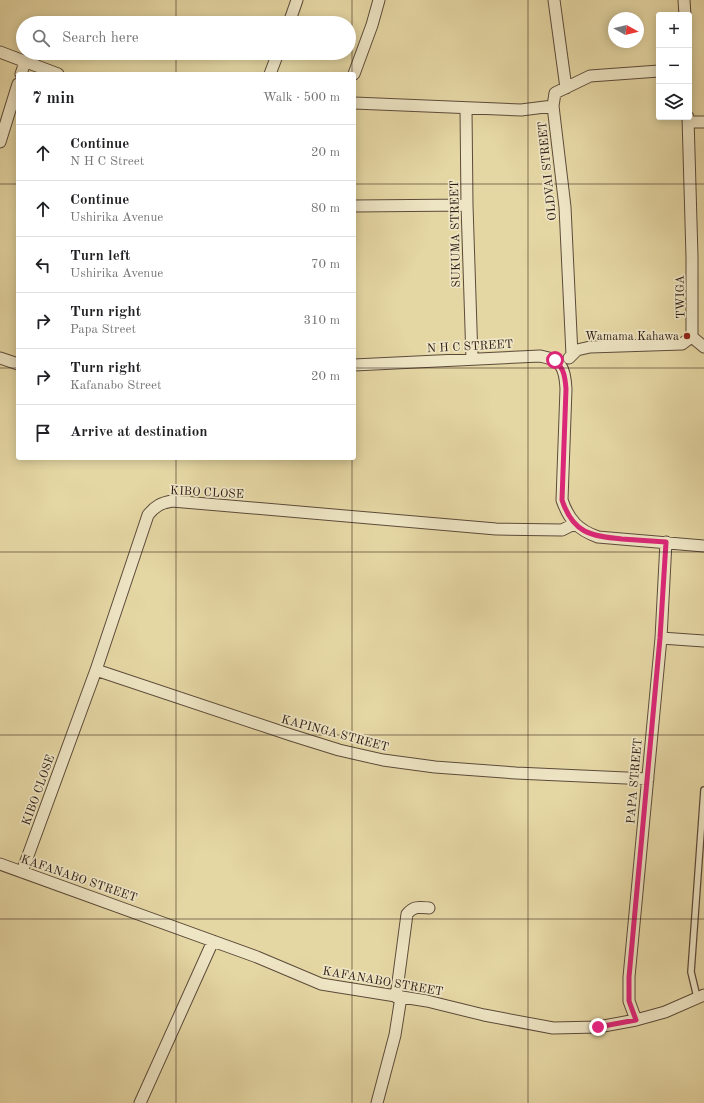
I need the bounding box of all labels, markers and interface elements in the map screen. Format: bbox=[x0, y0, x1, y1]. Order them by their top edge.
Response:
north arrow bbox=[608, 12, 644, 48]
map controls bbox=[656, 12, 692, 120]
button: + bbox=[656, 12, 692, 48]
search box bbox=[16, 16, 356, 60]
icon: search bbox=[30, 27, 52, 49]
text: Search here bbox=[62, 31, 139, 46]
button: − bbox=[656, 48, 692, 84]
button: layers bbox=[656, 84, 692, 120]
text: 7 min bbox=[32, 90, 75, 107]
text: Walk · 500 m bbox=[263, 91, 340, 104]
street label: OLDVAI STREET bbox=[537, 121, 559, 221]
text: Continue bbox=[70, 137, 129, 152]
icon: ahead bbox=[32, 142, 54, 164]
text: 20 m bbox=[311, 146, 340, 159]
text: N H C Street bbox=[70, 155, 144, 168]
street label: SUKUMA STREET bbox=[449, 180, 463, 288]
text: Continue bbox=[70, 193, 129, 208]
icon: ahead bbox=[32, 198, 54, 220]
text: 80 m bbox=[311, 202, 340, 215]
text: Ushirika Avenue bbox=[70, 211, 163, 224]
text: Turn left bbox=[70, 249, 130, 264]
icon: left bbox=[32, 254, 54, 276]
text: 70 m bbox=[311, 258, 340, 271]
text: Ushirika Avenue bbox=[70, 267, 163, 280]
street label: TWIGA bbox=[675, 275, 687, 319]
text: Turn right bbox=[70, 305, 141, 320]
icon: right bbox=[32, 310, 54, 332]
text: 310 m bbox=[303, 314, 340, 327]
text: Papa Street bbox=[70, 323, 136, 336]
place label: Wamama Kahawa bbox=[585, 331, 679, 343]
marker: Wamama Kahawa bbox=[682, 331, 692, 341]
street label: N H C STREET bbox=[427, 339, 514, 355]
route start bbox=[546, 351, 564, 369]
text: Turn right bbox=[70, 361, 141, 376]
icon: right bbox=[32, 366, 54, 388]
text: 20 m bbox=[311, 370, 340, 383]
text: Kafanabo Street bbox=[70, 379, 162, 392]
icon: arrive bbox=[32, 422, 54, 444]
text: Arrive at destination bbox=[70, 425, 208, 440]
street label: KIBO CLOSE bbox=[170, 485, 244, 501]
street label: KAPINGA STREET bbox=[280, 714, 390, 754]
street label: PAPA STREET bbox=[625, 738, 645, 824]
street label: KIBO CLOSE bbox=[21, 753, 57, 827]
street label: KAFANABO STREET bbox=[19, 853, 138, 905]
street label: KAFANABO STREET bbox=[322, 965, 444, 999]
route end bbox=[589, 1018, 607, 1036]

